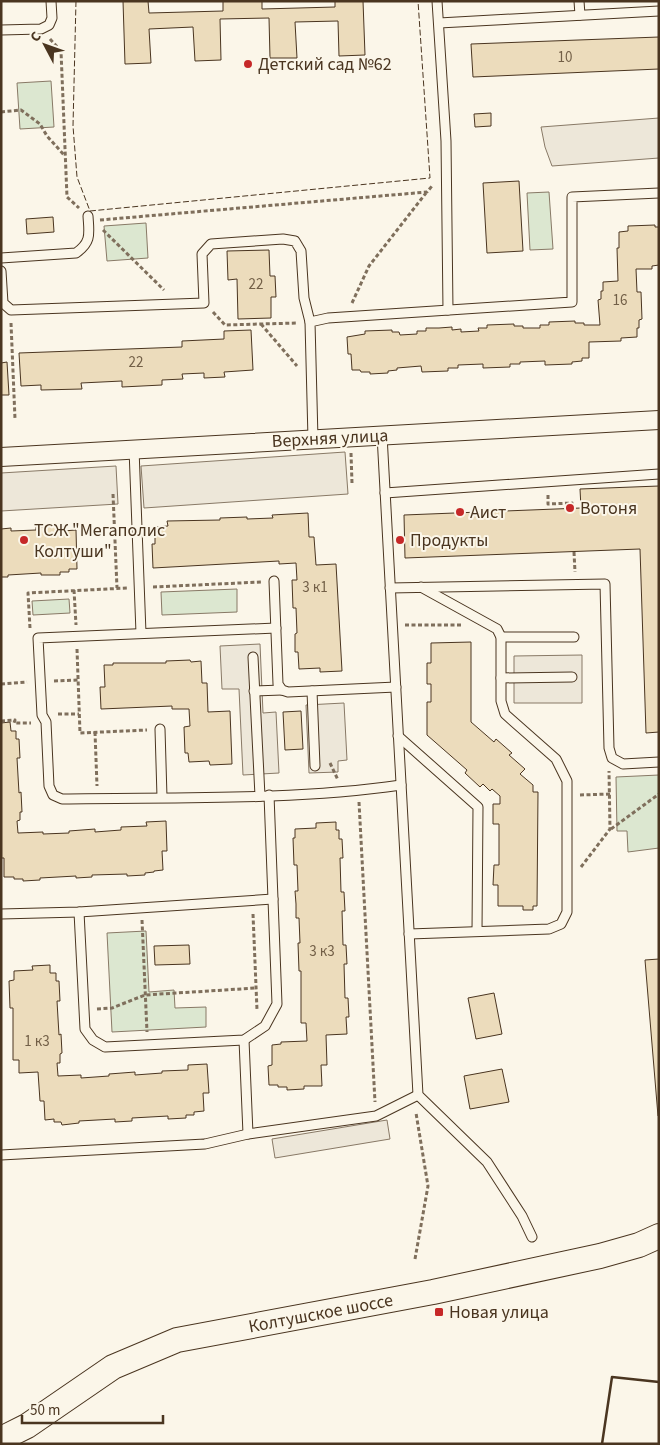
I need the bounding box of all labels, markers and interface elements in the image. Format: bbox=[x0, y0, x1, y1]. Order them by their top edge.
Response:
north arrow bbox=[20, 20, 70, 70]
text: С bbox=[26, 27, 46, 47]
house number: 10 bbox=[558, 47, 572, 68]
place label: Детский сад №62 bbox=[258, 52, 392, 77]
marker: Детский сад №62 bbox=[242, 58, 254, 70]
house number: 22 bbox=[249, 274, 263, 295]
house number: 16 bbox=[613, 290, 627, 311]
house number: 22 bbox=[129, 352, 143, 373]
street label: Верхняя улица bbox=[271, 423, 389, 454]
place label: Вотоня bbox=[580, 496, 637, 521]
place label: Аист bbox=[470, 500, 506, 525]
marker: Вотоня bbox=[564, 502, 576, 514]
marker: Аист bbox=[454, 506, 466, 518]
place label: ТСЖ "Мегаполис Колтуши" bbox=[34, 518, 165, 564]
place label: Продукты bbox=[410, 528, 488, 553]
marker: ТСЖ "Мегаполис Колтуши" bbox=[18, 534, 30, 546]
marker: Продукты bbox=[394, 534, 406, 546]
house number: 3 к1 bbox=[302, 577, 328, 598]
house number: 3 к3 bbox=[309, 941, 335, 962]
house number: 1 к3 bbox=[24, 1031, 50, 1052]
street label: Колтушское шоссе bbox=[246, 1288, 395, 1339]
place label: Новая улица bbox=[449, 1300, 549, 1325]
marker: Новая улица bbox=[433, 1306, 445, 1318]
scale bar bbox=[22, 1392, 164, 1424]
text: 50 m bbox=[30, 1400, 60, 1421]

